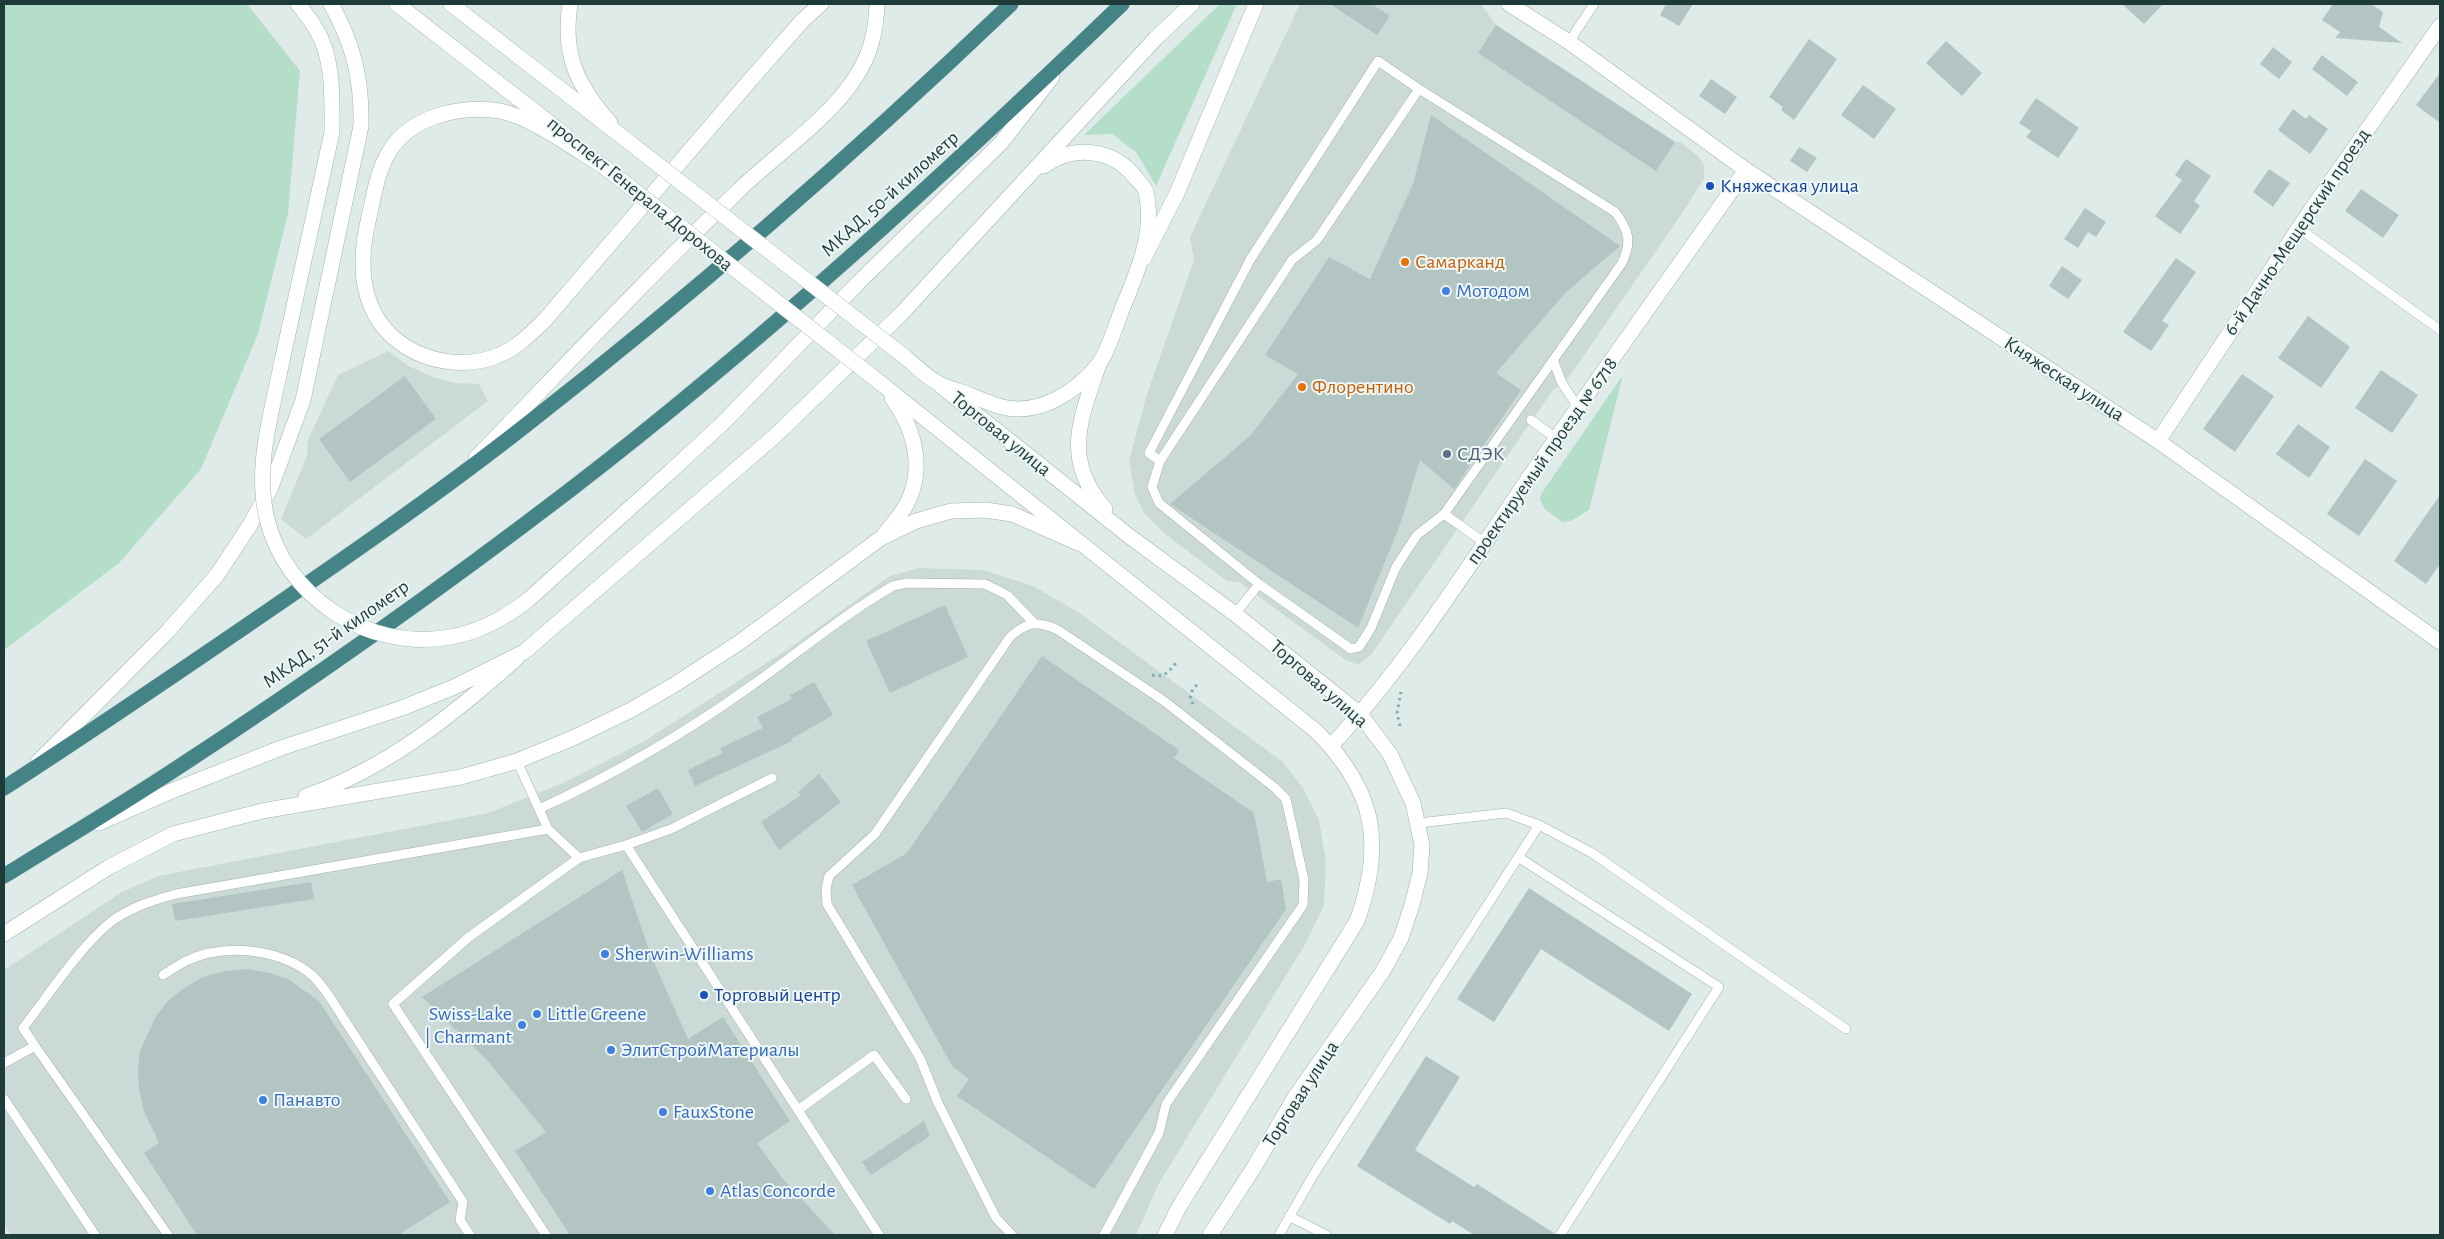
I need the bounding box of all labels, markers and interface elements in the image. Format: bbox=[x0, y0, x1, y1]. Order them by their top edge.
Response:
street label: проспект Генерала Дорохова bbox=[542, 111, 738, 277]
street label: 6-й Дачно-Мещерский проезд bbox=[2219, 124, 2375, 340]
street label: МКАД, 50-й километр bbox=[816, 126, 964, 262]
place label: Княжеская улица bbox=[1720, 174, 1859, 198]
marker: Княжеская улица bbox=[1704, 180, 1716, 192]
place label: Самарканд bbox=[1415, 250, 1505, 274]
marker: Самарканд bbox=[1399, 256, 1411, 268]
place label: Мотодом bbox=[1456, 279, 1530, 303]
marker: Мотодом bbox=[1440, 285, 1452, 297]
street label: Княжеская улица bbox=[1999, 331, 2129, 427]
street label: проектируемый проезд № 6718 bbox=[1461, 353, 1623, 569]
place label: Флорентино bbox=[1312, 375, 1414, 399]
marker: Флорентино bbox=[1296, 381, 1308, 393]
street label: Торговая улица bbox=[946, 386, 1056, 482]
place label: СДЭК bbox=[1457, 442, 1504, 466]
marker: СДЭК bbox=[1441, 448, 1453, 460]
street label: МКАД, 51-й километр bbox=[258, 574, 414, 694]
street label: Торговая улица bbox=[1265, 635, 1373, 733]
place label: Sherwin-Williams bbox=[615, 942, 754, 966]
marker: Sherwin-Williams bbox=[599, 948, 611, 960]
place label: Торговый центр bbox=[714, 983, 841, 1007]
marker: Торговый центр bbox=[698, 989, 710, 1001]
place label: Swiss-Lake | Charmant bbox=[424, 1002, 512, 1049]
place label: Little Greene bbox=[547, 1002, 646, 1026]
marker: Little Greene bbox=[531, 1008, 543, 1020]
marker: Swiss-Lake | Charmant bbox=[516, 1019, 528, 1031]
street label: Торговая улица bbox=[1258, 1036, 1344, 1152]
place label: ЭлитСтройМатериалы bbox=[621, 1038, 800, 1062]
marker: ЭлитСтройМатериалы bbox=[605, 1044, 617, 1056]
place label: Панавто bbox=[273, 1088, 340, 1112]
marker: Панавто bbox=[257, 1094, 269, 1106]
place label: FauxStone bbox=[673, 1100, 754, 1124]
marker: FauxStone bbox=[657, 1106, 669, 1118]
place label: Atlas Concorde bbox=[720, 1179, 836, 1203]
marker: Atlas Concorde bbox=[704, 1185, 716, 1197]

